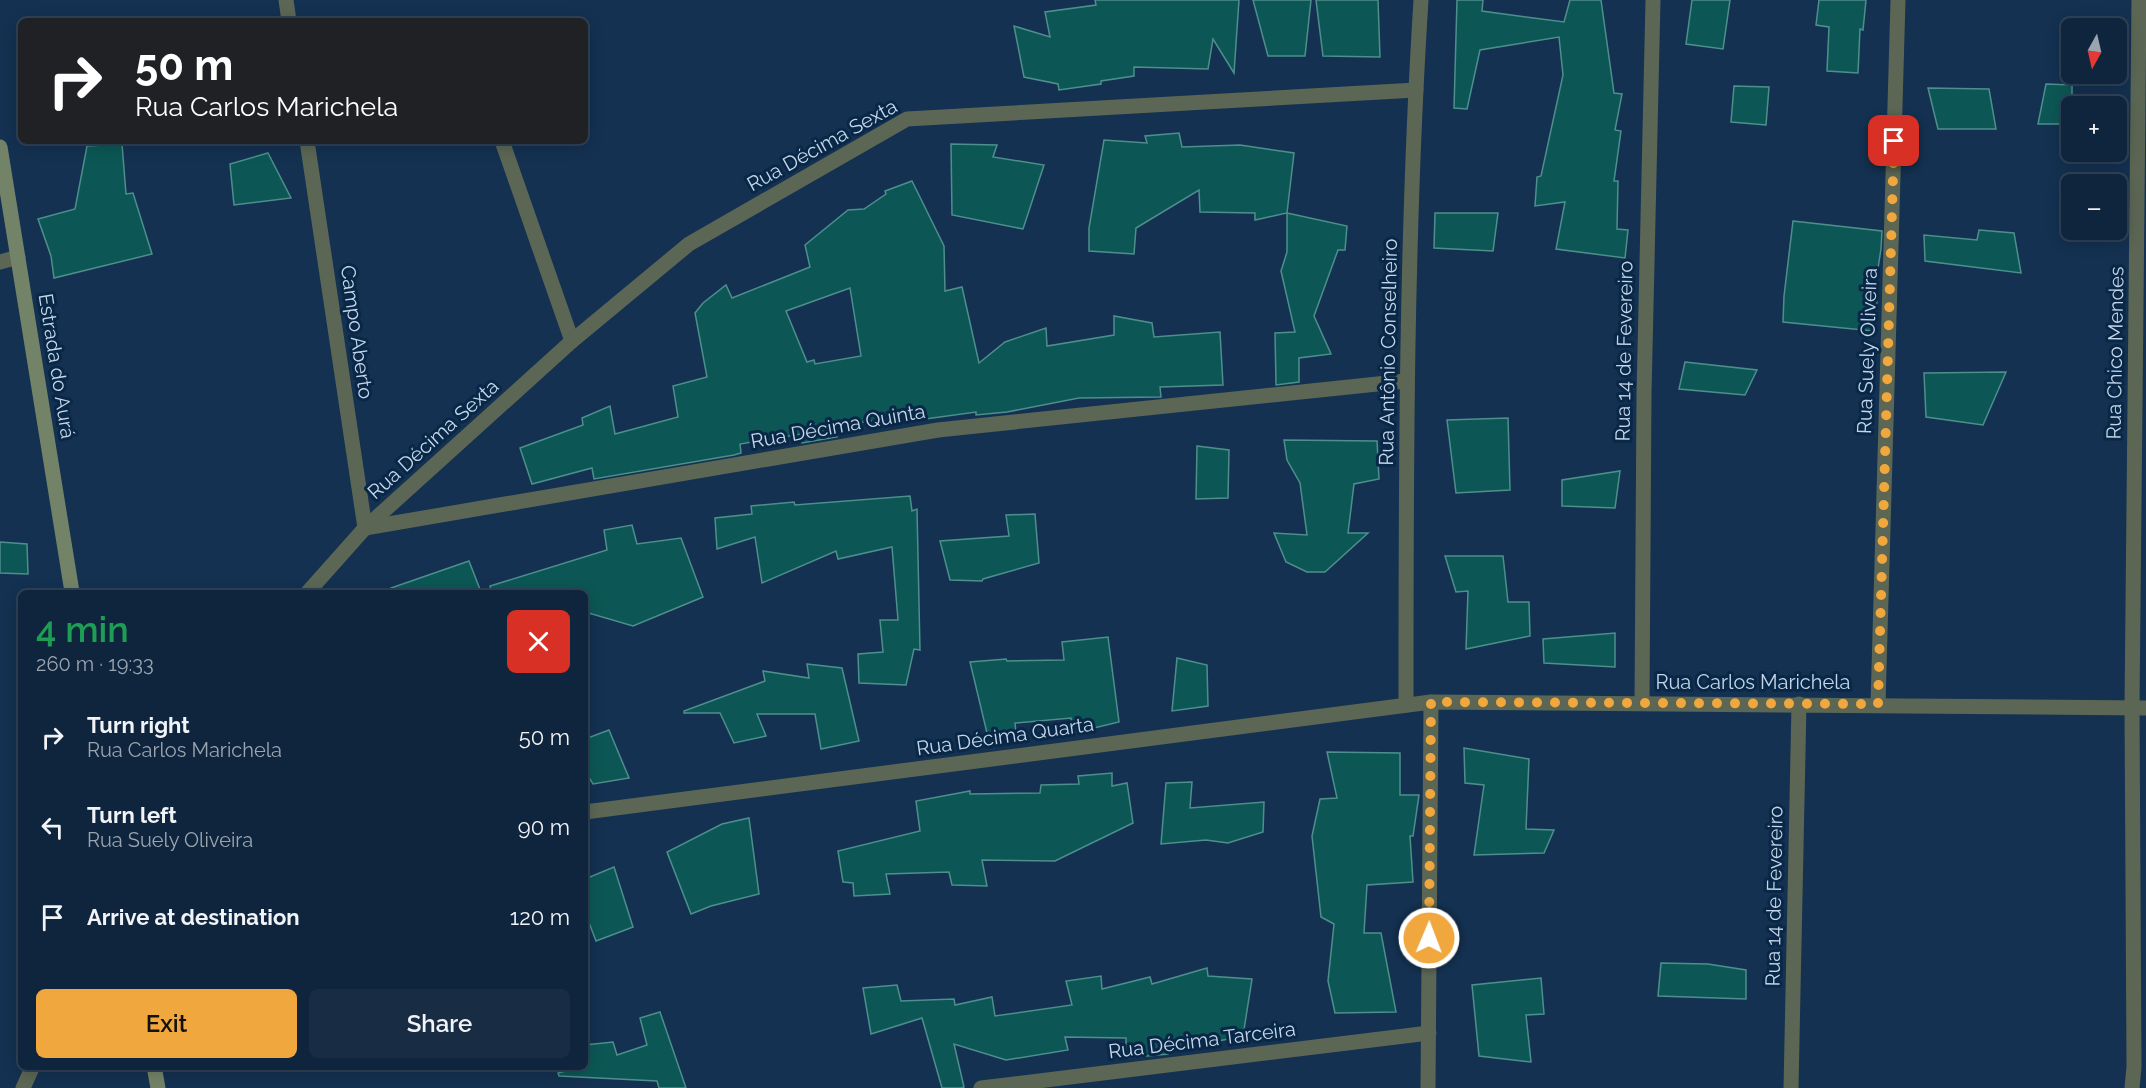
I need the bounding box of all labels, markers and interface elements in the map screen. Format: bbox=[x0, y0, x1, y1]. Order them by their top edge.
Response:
north arrow bbox=[2061, 18, 2127, 84]
map controls bbox=[2061, 18, 2127, 240]
text: 50 m bbox=[135, 41, 233, 90]
icon: right bbox=[36, 42, 114, 120]
text: Rua Carlos Marichela bbox=[135, 91, 398, 122]
street label: Rua Décima Sexta bbox=[743, 94, 901, 196]
button: + bbox=[2061, 96, 2127, 162]
pin bbox=[1868, 115, 1919, 166]
icon: arrive bbox=[1877, 124, 1910, 157]
button: − bbox=[2061, 174, 2127, 240]
street label: Rua Antônio Conselheiro bbox=[1374, 238, 1402, 466]
street label: Rua 14 de Fevereiro bbox=[1610, 260, 1638, 442]
street label: Campo Aberto bbox=[336, 264, 378, 400]
street label: Rua Chico Mendes bbox=[2101, 266, 2129, 440]
street label: Rua Suely Oliveira bbox=[1852, 268, 1882, 434]
street label: Estrada do Aurá bbox=[34, 292, 80, 440]
street label: Rua Décima Sexta bbox=[363, 374, 503, 504]
street label: Rua Décima Quinta bbox=[749, 399, 927, 453]
text: 4 min bbox=[36, 608, 129, 650]
button: close bbox=[507, 610, 570, 673]
text: 260 m · 19:33 bbox=[36, 652, 154, 676]
street label: Rua Carlos Marichela bbox=[1656, 670, 1850, 694]
text: Turn right bbox=[87, 712, 190, 738]
street label: Rua Décima Quarta bbox=[915, 712, 1095, 760]
icon: right bbox=[36, 721, 69, 754]
text: 50 m bbox=[519, 724, 570, 750]
text: Rua Carlos Marichela bbox=[87, 738, 282, 762]
text: Turn left bbox=[87, 802, 177, 828]
street label: Rua 14 de Fevereiro bbox=[1760, 805, 1788, 987]
icon: left bbox=[36, 811, 69, 844]
text: 90 m bbox=[518, 814, 570, 840]
text: Rua Suely Oliveira bbox=[87, 828, 253, 852]
icon: arrive bbox=[36, 901, 69, 934]
text: Arrive at destination bbox=[87, 904, 300, 930]
text: 120 m bbox=[510, 904, 570, 930]
position arrow bbox=[1397, 906, 1461, 970]
button: Exit bbox=[36, 989, 297, 1058]
button: Share bbox=[309, 989, 570, 1058]
street label: Rua Décima Tarceira bbox=[1107, 1017, 1297, 1063]

